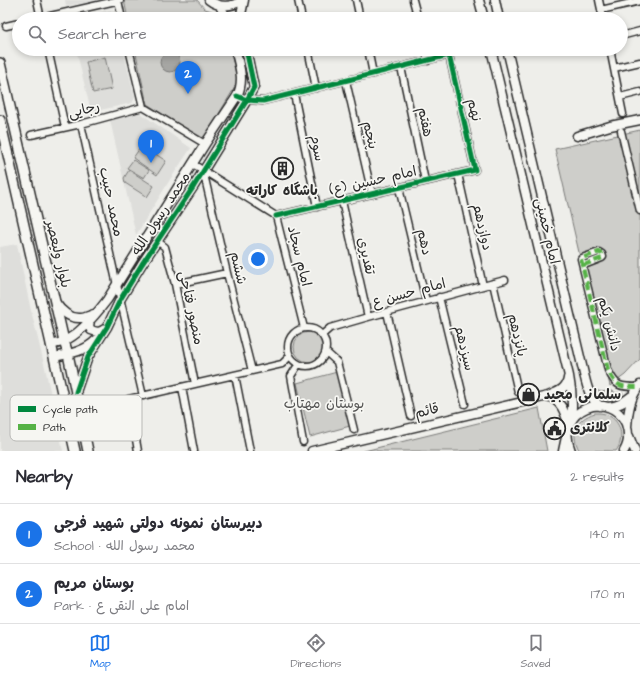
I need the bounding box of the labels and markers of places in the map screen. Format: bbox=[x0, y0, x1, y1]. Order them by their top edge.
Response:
pin: 2 bbox=[175, 61, 201, 94]
pin: 1 bbox=[138, 130, 164, 163]
building icon: باشگاه کاراته bbox=[269, 156, 295, 182]
place label: باشگاه کاراته bbox=[246, 181, 318, 201]
shop icon: سلمانی مجید bbox=[515, 382, 541, 408]
place label: سلمانی مجید bbox=[544, 385, 621, 405]
public building icon: کلانتری bbox=[541, 415, 567, 441]
place label: کلانتری bbox=[570, 418, 610, 438]

